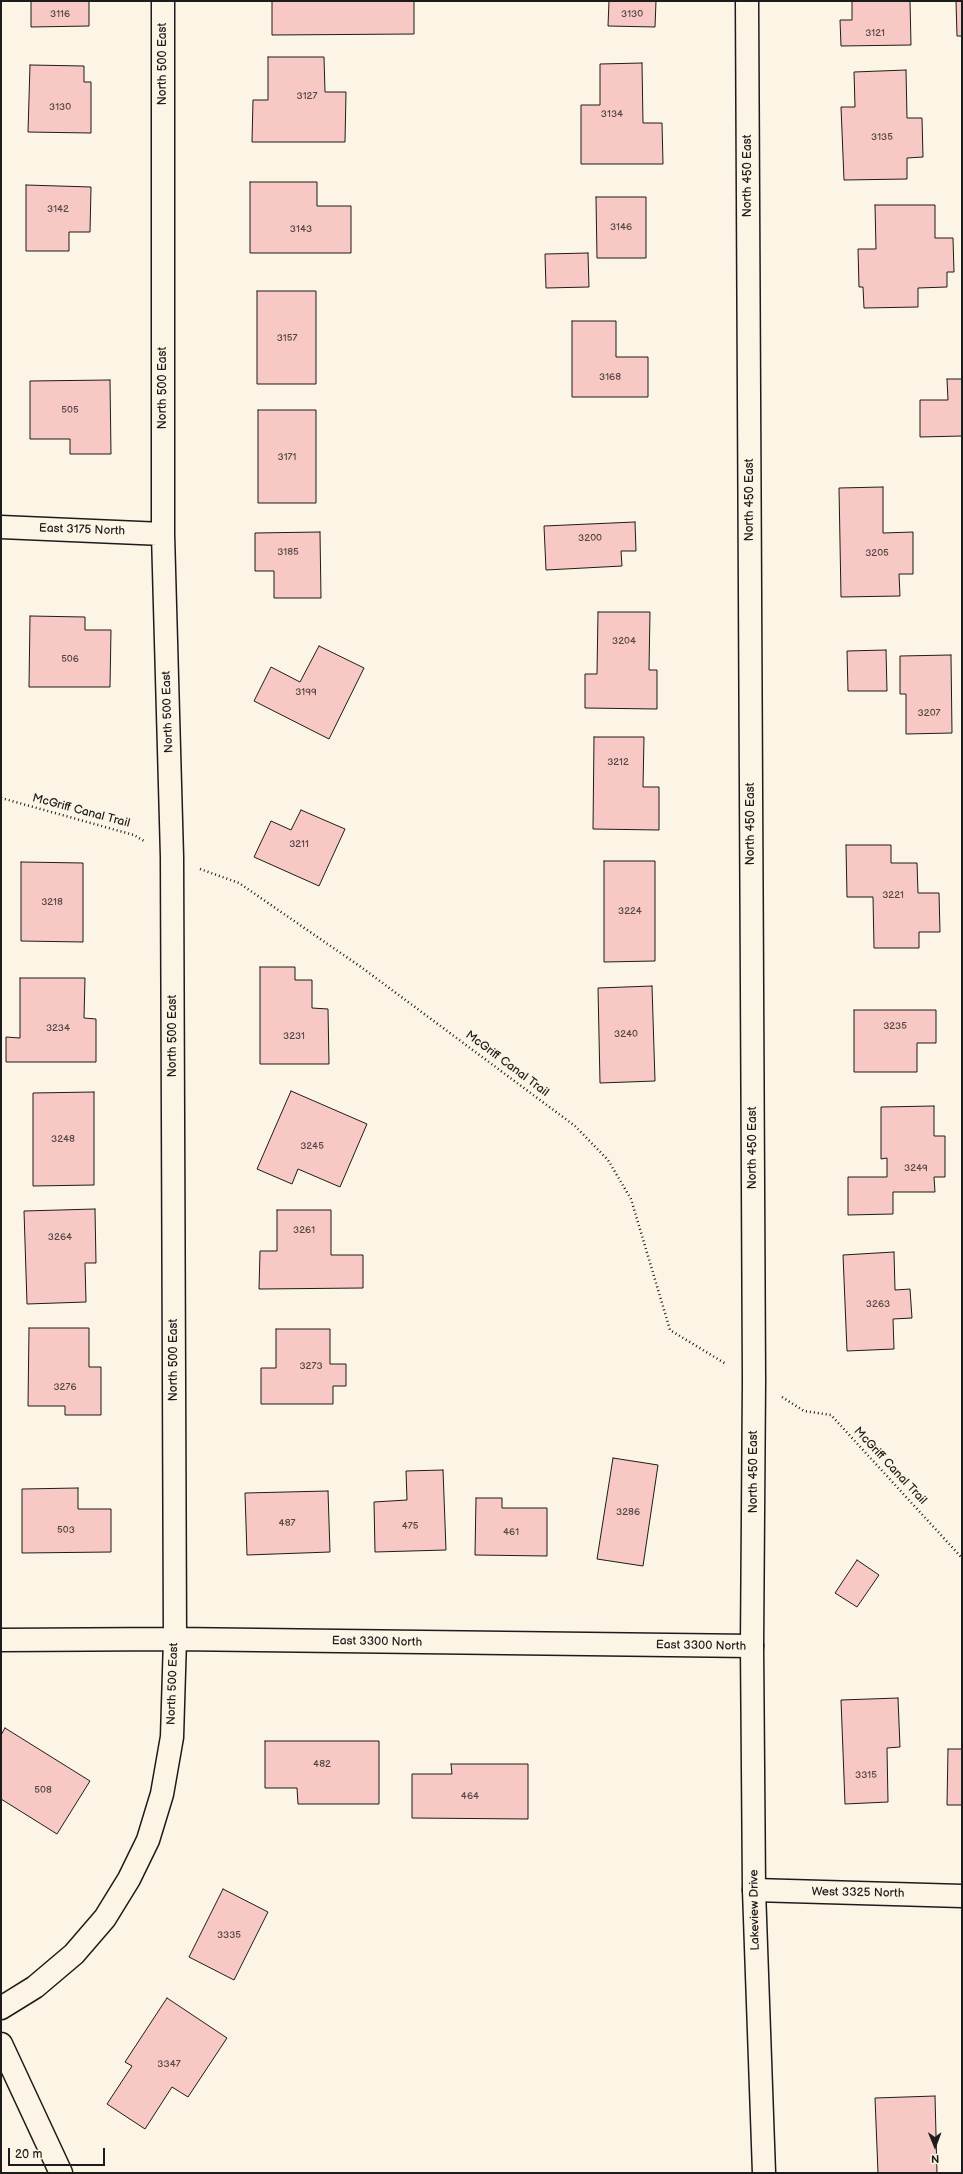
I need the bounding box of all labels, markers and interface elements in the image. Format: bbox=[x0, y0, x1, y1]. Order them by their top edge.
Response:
house number: 3116 bbox=[50, 8, 70, 20]
house number: 3130 bbox=[621, 8, 643, 20]
street label: North 500 East bbox=[156, 23, 170, 105]
house number: 3121 bbox=[865, 27, 885, 39]
house number: 3127 bbox=[297, 90, 317, 102]
house number: 3130 bbox=[49, 101, 71, 113]
house number: 3134 bbox=[601, 108, 623, 120]
house number: 3135 bbox=[871, 131, 893, 143]
street label: North 450 East bbox=[741, 135, 755, 217]
house number: 3142 bbox=[47, 203, 69, 215]
house number: 3146 bbox=[610, 221, 632, 233]
house number: 3143 bbox=[290, 223, 312, 235]
house number: 3157 bbox=[277, 332, 297, 344]
street label: North 500 East bbox=[156, 347, 170, 429]
house number: 3168 bbox=[599, 371, 621, 383]
house number: 505 bbox=[61, 404, 79, 416]
house number: 3171 bbox=[278, 451, 296, 463]
street label: North 450 East bbox=[743, 459, 757, 541]
street label: East 3175 North bbox=[39, 521, 125, 539]
house number: 3200 bbox=[578, 532, 602, 544]
house number: 3185 bbox=[277, 546, 299, 558]
house number: 3205 bbox=[865, 547, 889, 559]
house number: 3204 bbox=[612, 635, 636, 647]
house number: 506 bbox=[61, 653, 79, 665]
street label: North 500 East bbox=[159, 671, 177, 753]
house number: 3199 bbox=[295, 686, 317, 698]
house number: 3207 bbox=[918, 707, 940, 719]
house number: 3212 bbox=[607, 756, 629, 768]
street label: North 450 East bbox=[744, 783, 758, 865]
street label: McGriff Canal Trail bbox=[31, 791, 131, 831]
house number: 3211 bbox=[289, 838, 309, 850]
house number: 3221 bbox=[882, 889, 904, 901]
house number: 3218 bbox=[41, 896, 63, 908]
house number: 3224 bbox=[618, 905, 642, 917]
street label: North 500 East bbox=[166, 995, 180, 1077]
house number: 3235 bbox=[883, 1020, 907, 1032]
house number: 3234 bbox=[46, 1022, 70, 1034]
street label: McGriff Canal Trail bbox=[463, 1028, 551, 1100]
house number: 3240 bbox=[614, 1028, 638, 1040]
house number: 3231 bbox=[283, 1030, 305, 1042]
street label: North 450 East bbox=[746, 1107, 760, 1189]
house number: 3248 bbox=[51, 1133, 75, 1145]
house number: 3245 bbox=[300, 1140, 324, 1152]
house number: 3249 bbox=[904, 1162, 928, 1174]
house number: 3261 bbox=[293, 1224, 315, 1236]
house number: 3264 bbox=[48, 1231, 72, 1243]
house number: 3263 bbox=[866, 1298, 890, 1310]
street label: North 500 East bbox=[167, 1319, 181, 1401]
house number: 3273 bbox=[299, 1360, 323, 1372]
house number: 3276 bbox=[53, 1381, 77, 1393]
street label: McGriff Canal Trail bbox=[850, 1424, 930, 1508]
street label: North 450 East bbox=[747, 1431, 761, 1513]
house number: 3286 bbox=[616, 1506, 640, 1518]
house number: 487 bbox=[279, 1517, 295, 1529]
house number: 475 bbox=[402, 1520, 418, 1532]
house number: 503 bbox=[57, 1524, 75, 1536]
house number: 461 bbox=[503, 1526, 519, 1538]
street label: East 3300 North bbox=[332, 1634, 422, 1650]
street label: East 3300 North bbox=[656, 1638, 746, 1654]
street label: North 500 East bbox=[164, 1643, 182, 1725]
house number: 482 bbox=[313, 1758, 331, 1770]
house number: 3315 bbox=[855, 1769, 877, 1781]
house number: 508 bbox=[34, 1784, 52, 1796]
house number: 464 bbox=[461, 1790, 479, 1802]
street label: Lakeview Drive bbox=[747, 1869, 763, 1951]
street label: West 3325 North bbox=[811, 1885, 905, 1901]
house number: 3335 bbox=[217, 1929, 241, 1941]
house number: 3347 bbox=[157, 2058, 181, 2070]
north arrow bbox=[915, 2126, 955, 2166]
scale bar bbox=[10, 2140, 107, 2166]
text: 20 m bbox=[15, 2147, 42, 2162]
text: N bbox=[931, 2152, 939, 2165]

